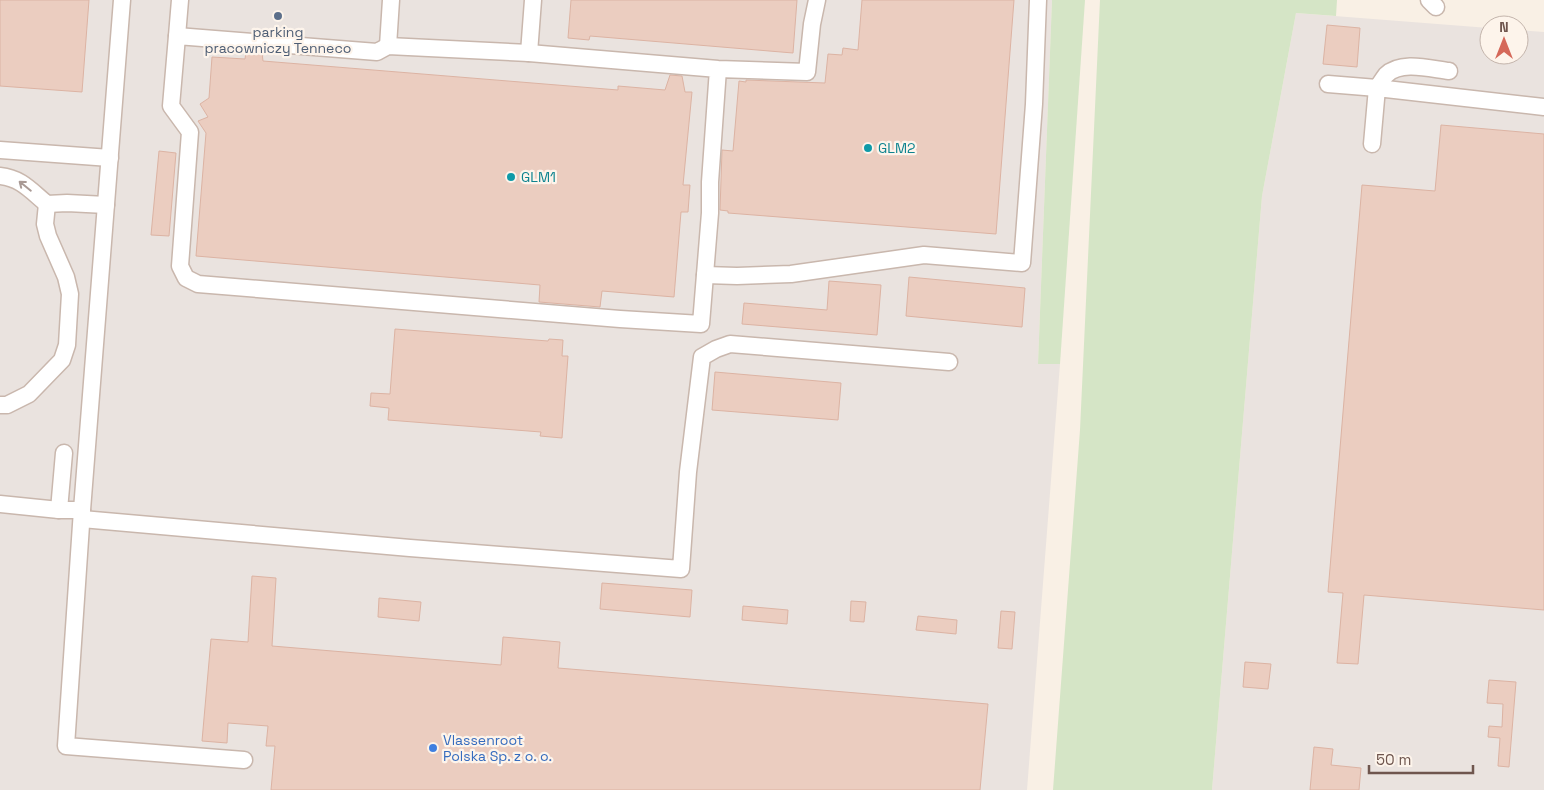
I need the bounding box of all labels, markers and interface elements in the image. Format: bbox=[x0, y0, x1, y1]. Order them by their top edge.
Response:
marker: parking pracowniczy Tenneco bbox=[272, 10, 284, 22]
north arrow bbox=[1479, 15, 1529, 65]
text: N bbox=[1499, 18, 1509, 36]
place label: parking pracowniczy Tenneco bbox=[205, 23, 351, 57]
place label: GLM2 bbox=[878, 139, 915, 157]
marker: GLM2 bbox=[862, 142, 874, 154]
place label: GLM1 bbox=[521, 168, 556, 186]
marker: GLM1 bbox=[505, 171, 517, 183]
one-way arrow bbox=[19, 180, 32, 191]
place label: Vlassenroot Polska Sp. z o. o. bbox=[443, 731, 552, 765]
marker: Vlassenroot Polska Sp. z o. o. bbox=[427, 742, 439, 754]
scale bar bbox=[1369, 742, 1473, 774]
text: 50 m bbox=[1376, 750, 1411, 769]

